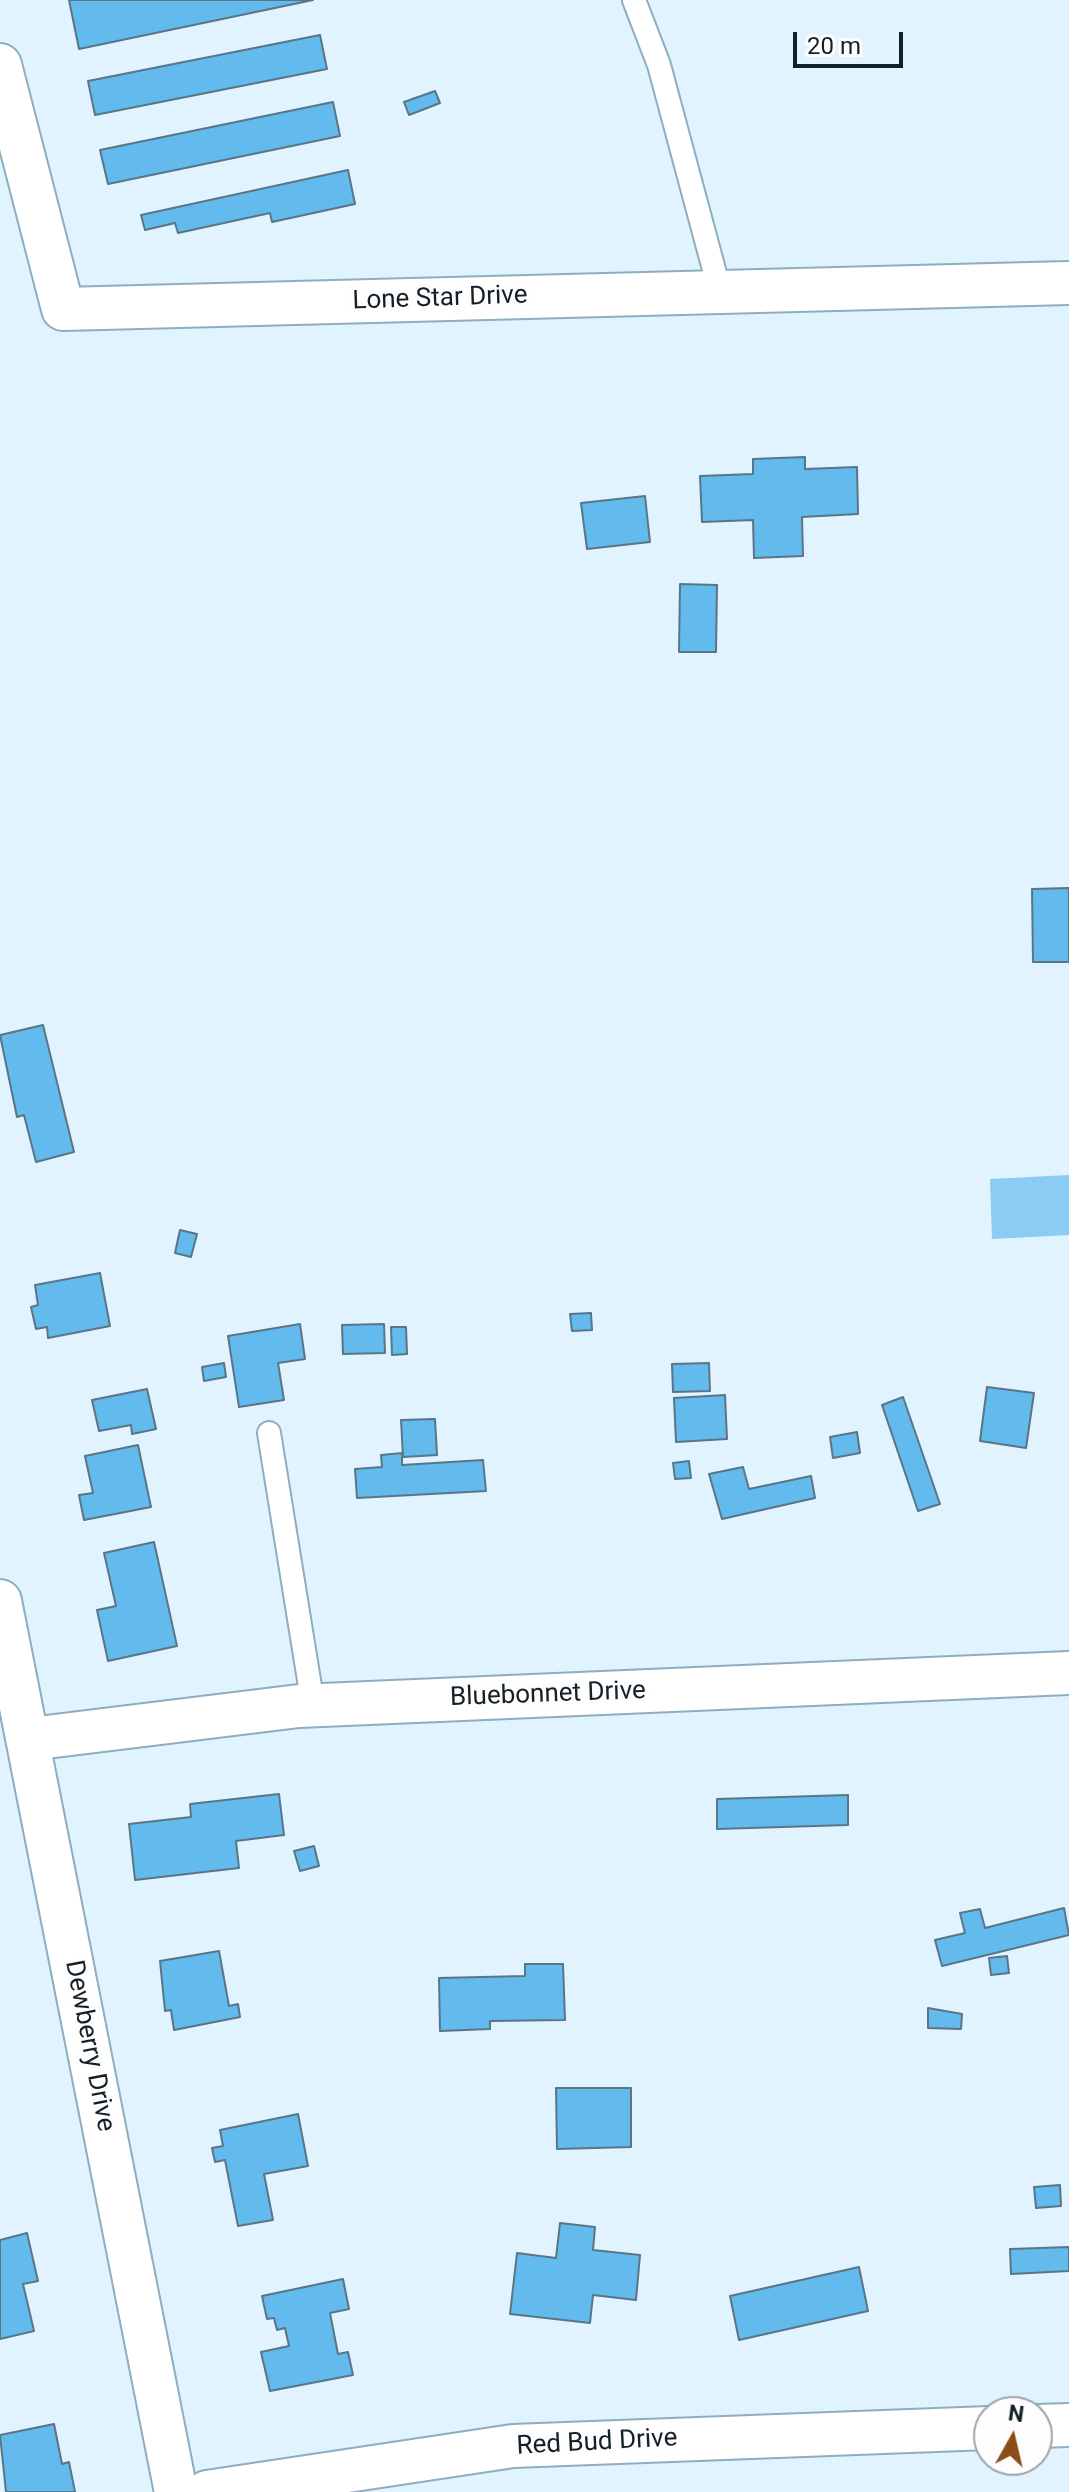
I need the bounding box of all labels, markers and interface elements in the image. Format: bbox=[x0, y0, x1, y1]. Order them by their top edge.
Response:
scale bar bbox=[797, 16, 907, 66]
text: 20 m bbox=[807, 32, 861, 60]
street label: Lone Star Drive bbox=[352, 280, 528, 318]
street label: Bluebonnet Drive bbox=[450, 1676, 646, 1714]
street label: Dewberry Drive bbox=[57, 1958, 121, 2134]
north arrow bbox=[973, 2396, 1053, 2476]
text: N bbox=[1007, 2400, 1026, 2427]
street label: Red Bud Drive bbox=[516, 2423, 678, 2463]

